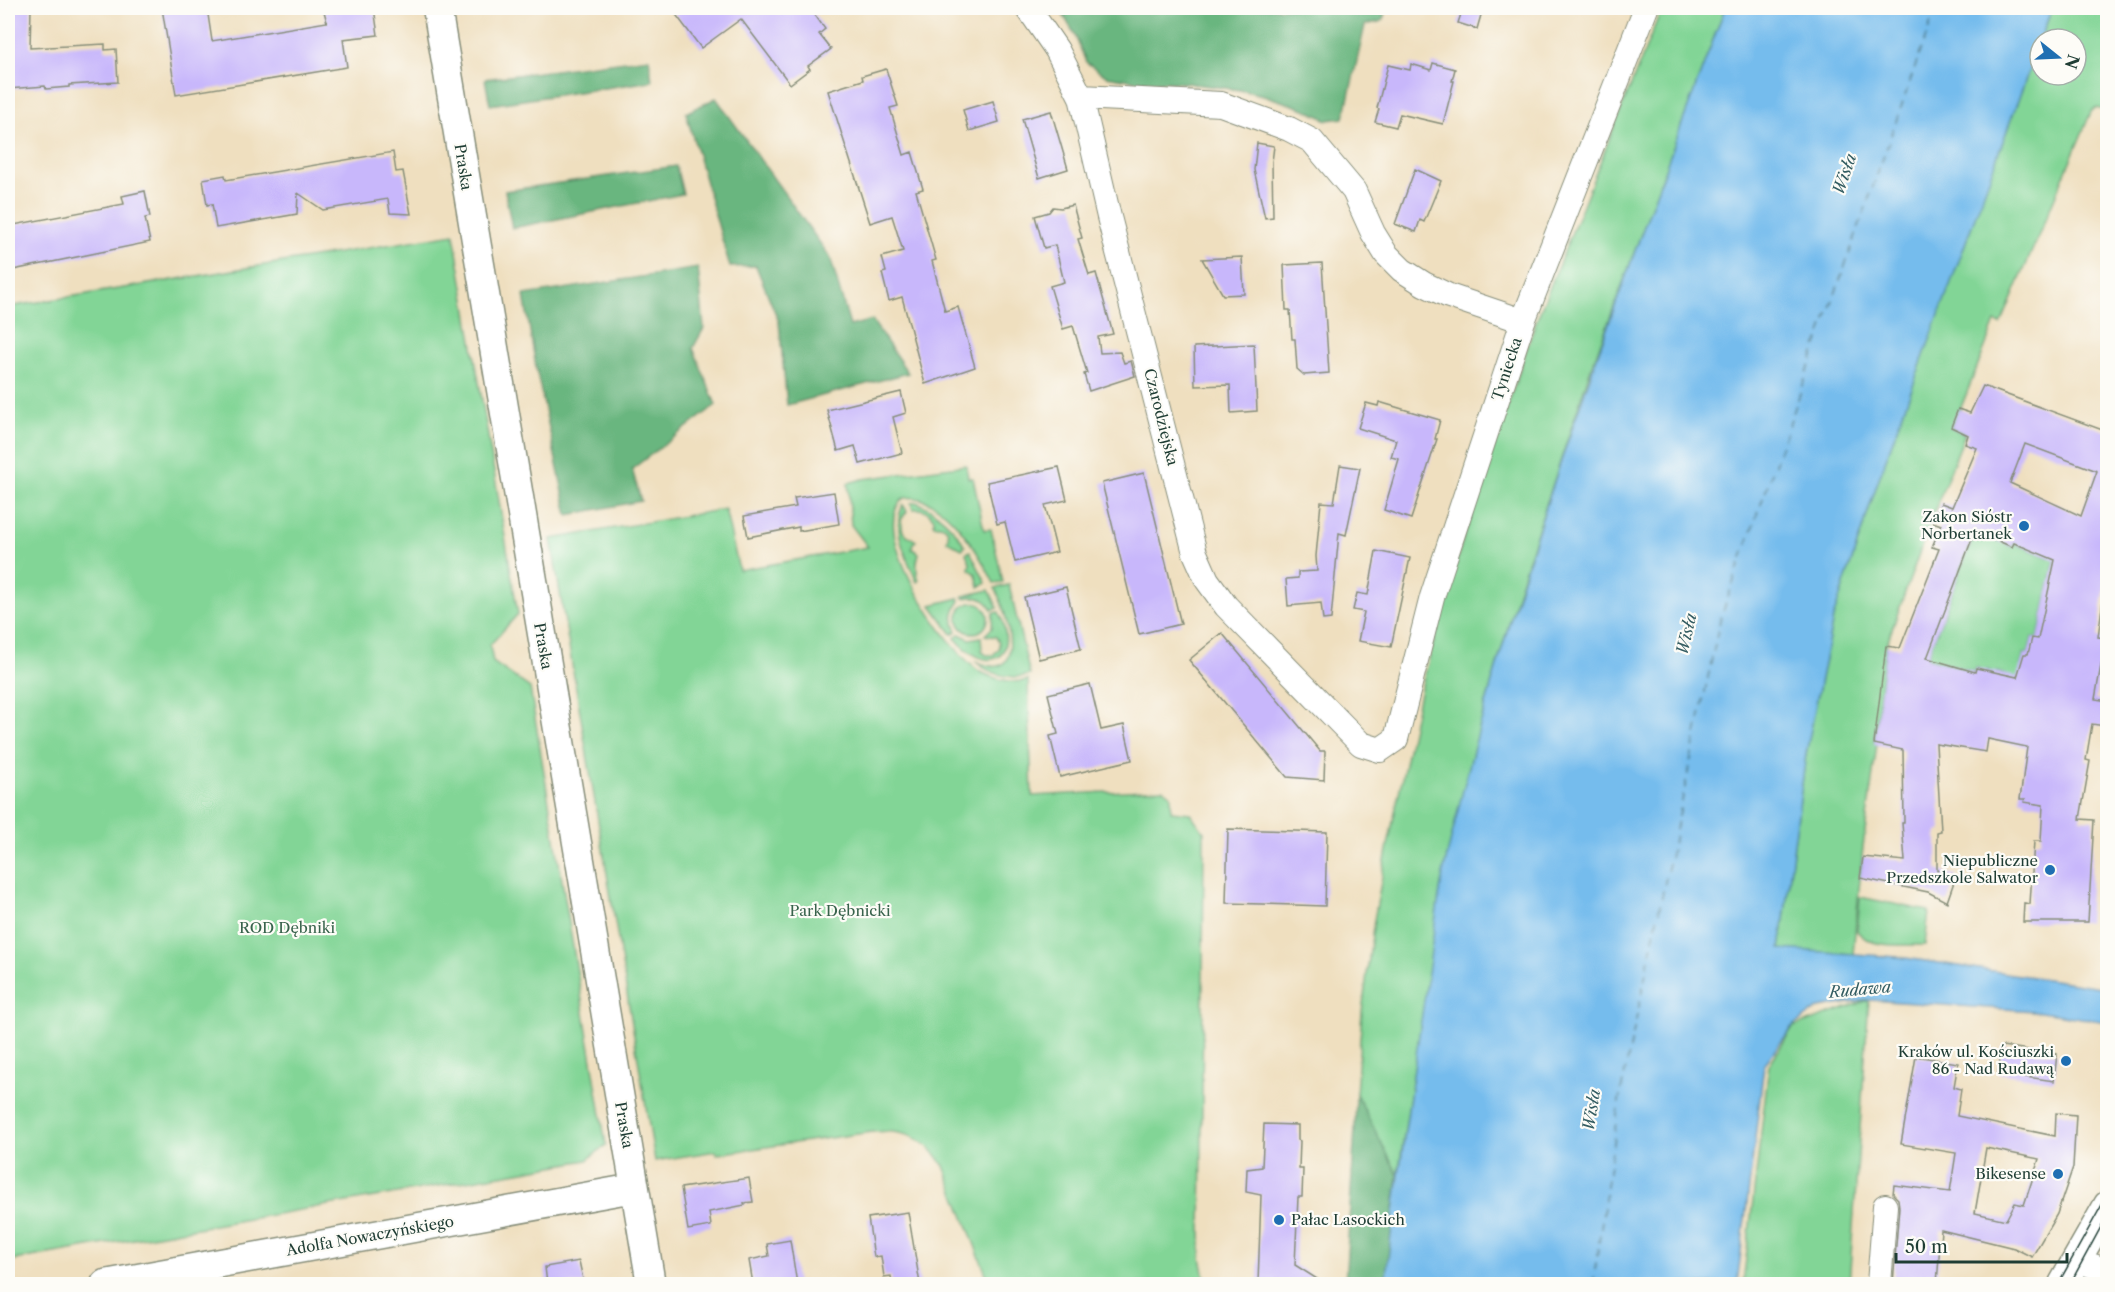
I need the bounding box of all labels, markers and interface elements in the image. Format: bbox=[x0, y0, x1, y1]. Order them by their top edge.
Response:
north arrow bbox=[2028, 27, 2088, 87]
text: N bbox=[2061, 52, 2084, 71]
street label: Praska bbox=[450, 142, 477, 192]
water label: Wisła bbox=[1828, 150, 1860, 197]
street label: Tyniecka bbox=[1487, 335, 1526, 403]
street label: Czarodziejska bbox=[1140, 366, 1183, 468]
place label: Zakon Sióstr Norbertanek bbox=[1921, 507, 2013, 543]
marker: Zakon Sióstr Norbertanek bbox=[2017, 519, 2031, 533]
water label: Wisła bbox=[1672, 611, 1701, 657]
street label: Praska bbox=[530, 621, 557, 671]
place label: Niepubliczne Przedszkole Salwator bbox=[1886, 851, 2039, 887]
marker: Niepubliczne Przedszkole Salwator bbox=[2043, 863, 2057, 877]
park label: Park Dębnicki bbox=[790, 901, 891, 920]
park label: ROD Dębniki bbox=[239, 918, 335, 937]
water label: Rudawa bbox=[1826, 976, 1892, 1002]
place label: Kraków ul. Kościuszki 86 - Nad Rudawą bbox=[1898, 1042, 2054, 1078]
marker: Kraków ul. Kościuszki 86 - Nad Rudawą bbox=[2059, 1054, 2073, 1068]
water label: Wisła bbox=[1578, 1087, 1604, 1132]
street label: Praska bbox=[611, 1100, 638, 1150]
place label: Bikesense bbox=[1975, 1164, 2046, 1183]
marker: Bikesense bbox=[2051, 1167, 2065, 1181]
place label: Pałac Lasockich bbox=[1291, 1210, 1405, 1229]
street label: Adolfa Nowaczyńskiego bbox=[284, 1211, 455, 1260]
marker: Pałac Lasockich bbox=[1272, 1213, 1286, 1227]
scale bar bbox=[1896, 1226, 2067, 1264]
text: 50 m bbox=[1905, 1236, 1948, 1258]

